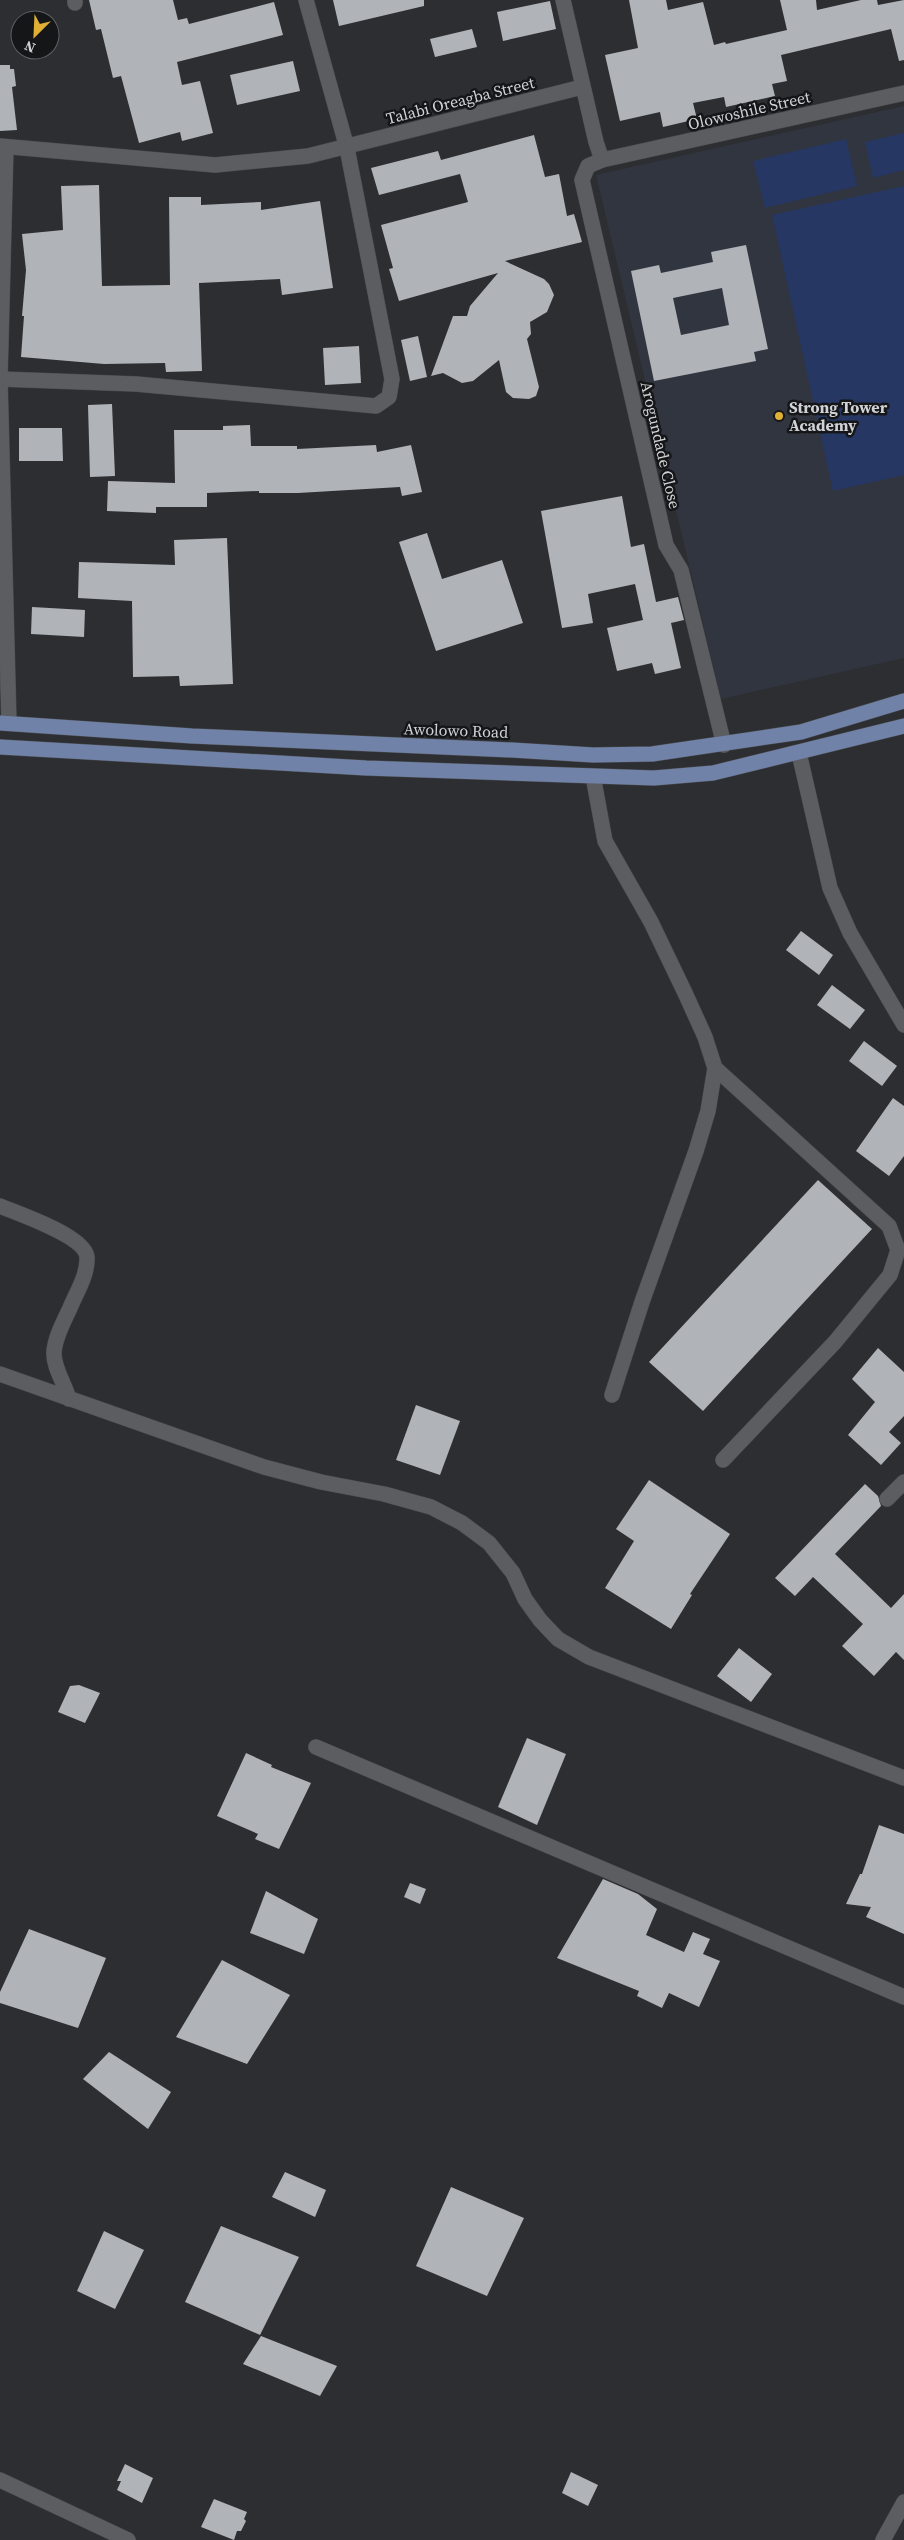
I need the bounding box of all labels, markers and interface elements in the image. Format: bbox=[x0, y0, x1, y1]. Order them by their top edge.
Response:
north arrow bbox=[10, 10, 60, 60]
text: N bbox=[21, 36, 38, 58]
street label: Talabi Oreagba Street bbox=[384, 71, 537, 129]
street label: Olowoshile Street bbox=[686, 85, 813, 135]
street label: Arogundade Close bbox=[636, 379, 686, 511]
place label: Strong Tower Academy bbox=[789, 396, 888, 436]
marker: Strong Tower Academy bbox=[773, 410, 785, 422]
street label: Awolowo Road bbox=[403, 717, 509, 743]

